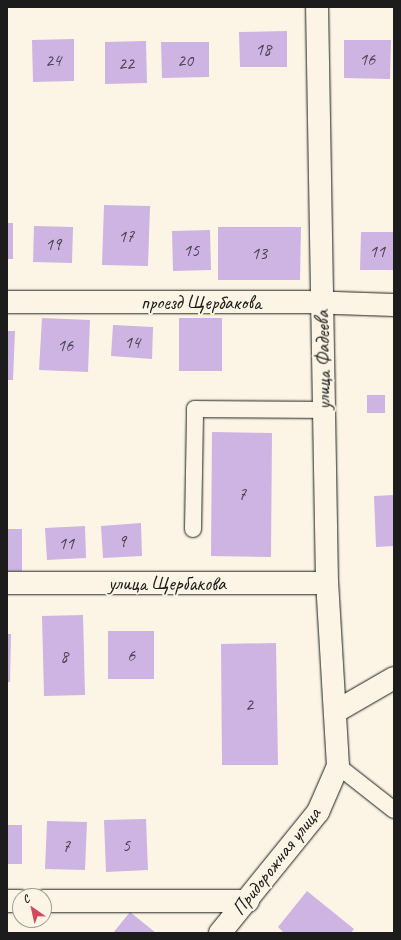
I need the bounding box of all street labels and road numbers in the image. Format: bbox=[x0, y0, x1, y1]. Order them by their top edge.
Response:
street label: проезд Щербакова bbox=[141, 290, 261, 314]
street label: улица Фадеева bbox=[310, 310, 336, 410]
street label: улица Щербакова bbox=[109, 571, 225, 595]
street label: Придорожная улица bbox=[226, 802, 326, 920]

